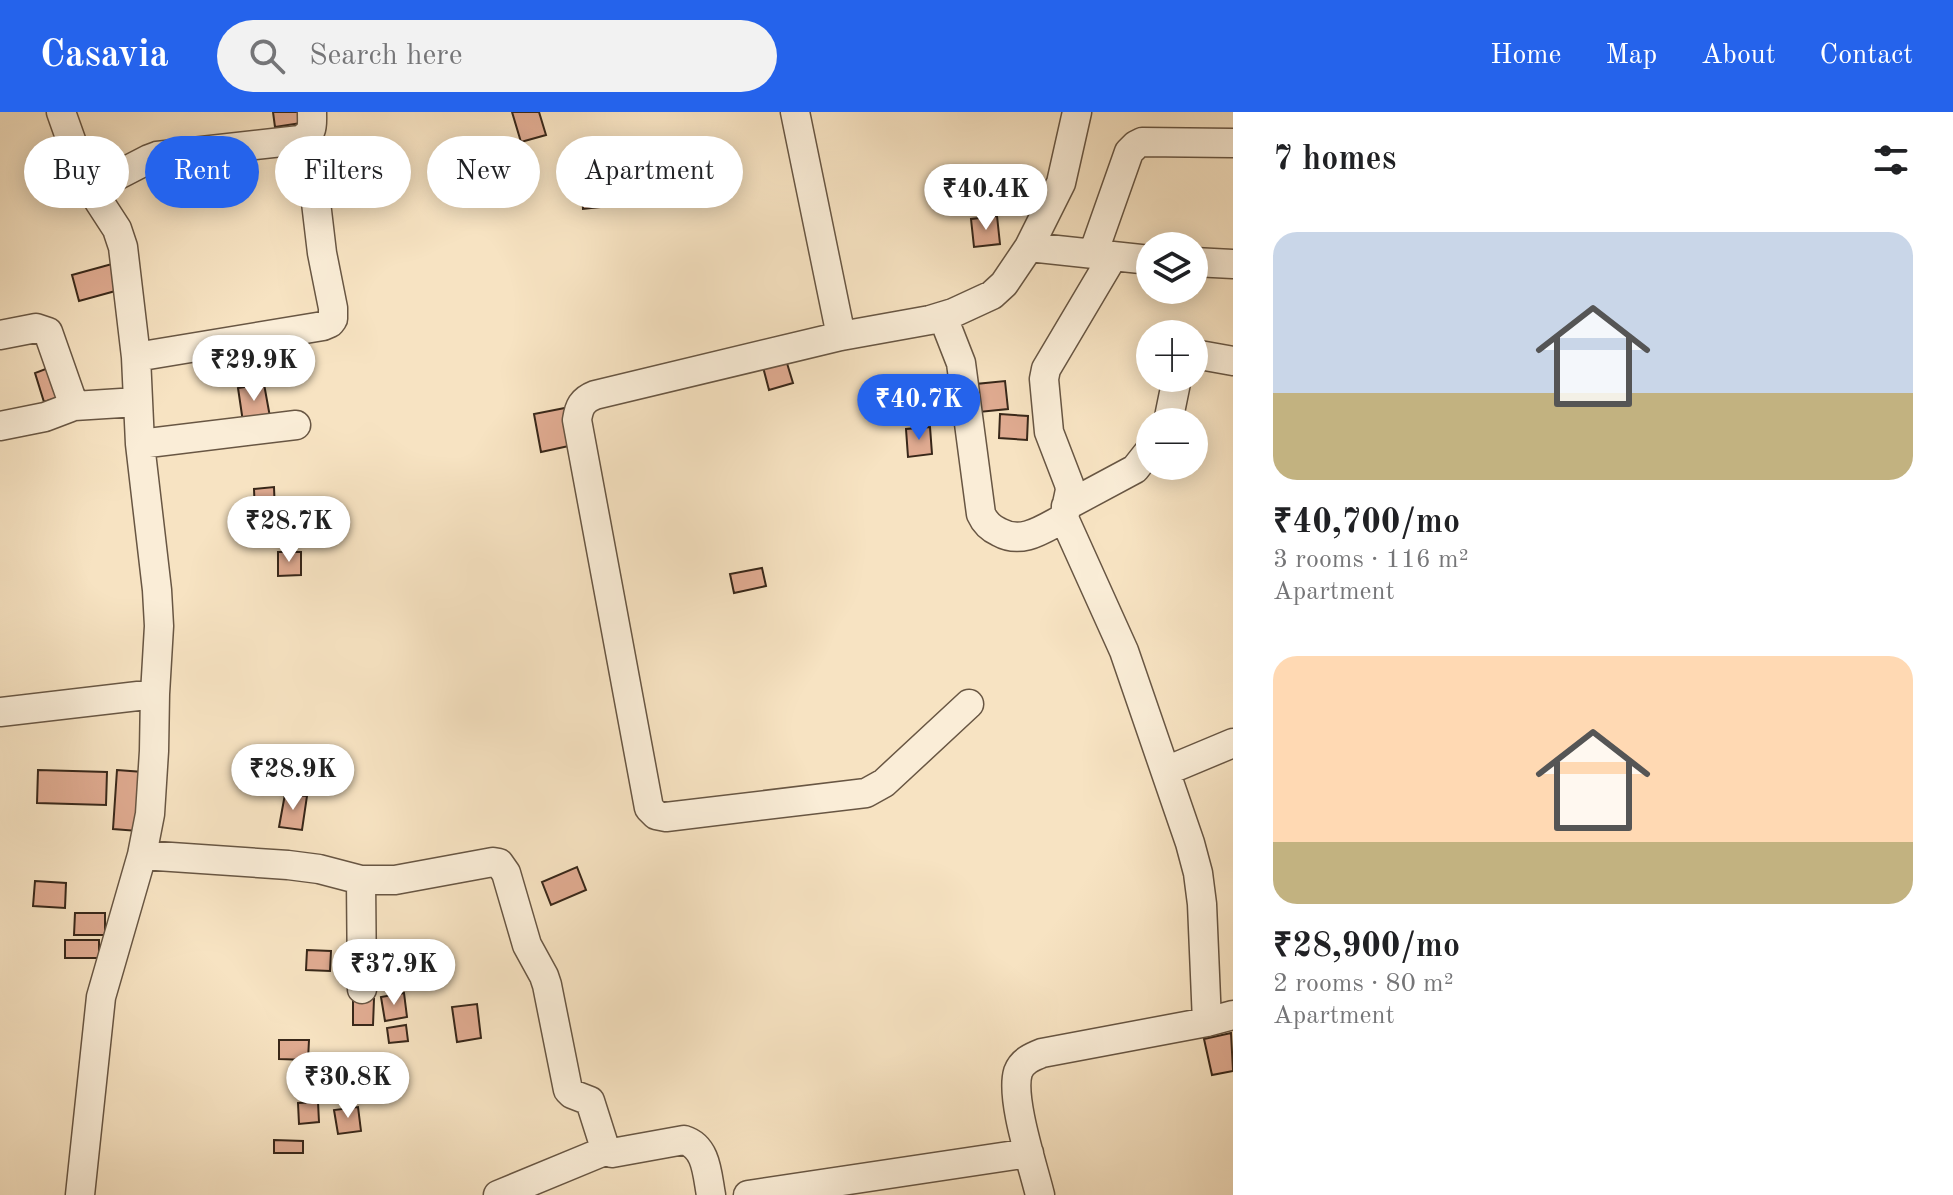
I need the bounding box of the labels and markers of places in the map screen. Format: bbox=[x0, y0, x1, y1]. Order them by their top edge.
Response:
pin: ₹40.4K bbox=[921, 164, 1051, 232]
pin: ₹29.9K bbox=[189, 335, 319, 403]
pin: ₹40.7K bbox=[854, 374, 984, 442]
pin: ₹28.7K bbox=[224, 496, 354, 564]
pin: ₹28.9K bbox=[228, 744, 358, 812]
pin: ₹37.9K bbox=[329, 939, 459, 1007]
pin: ₹30.8K bbox=[283, 1052, 413, 1120]

